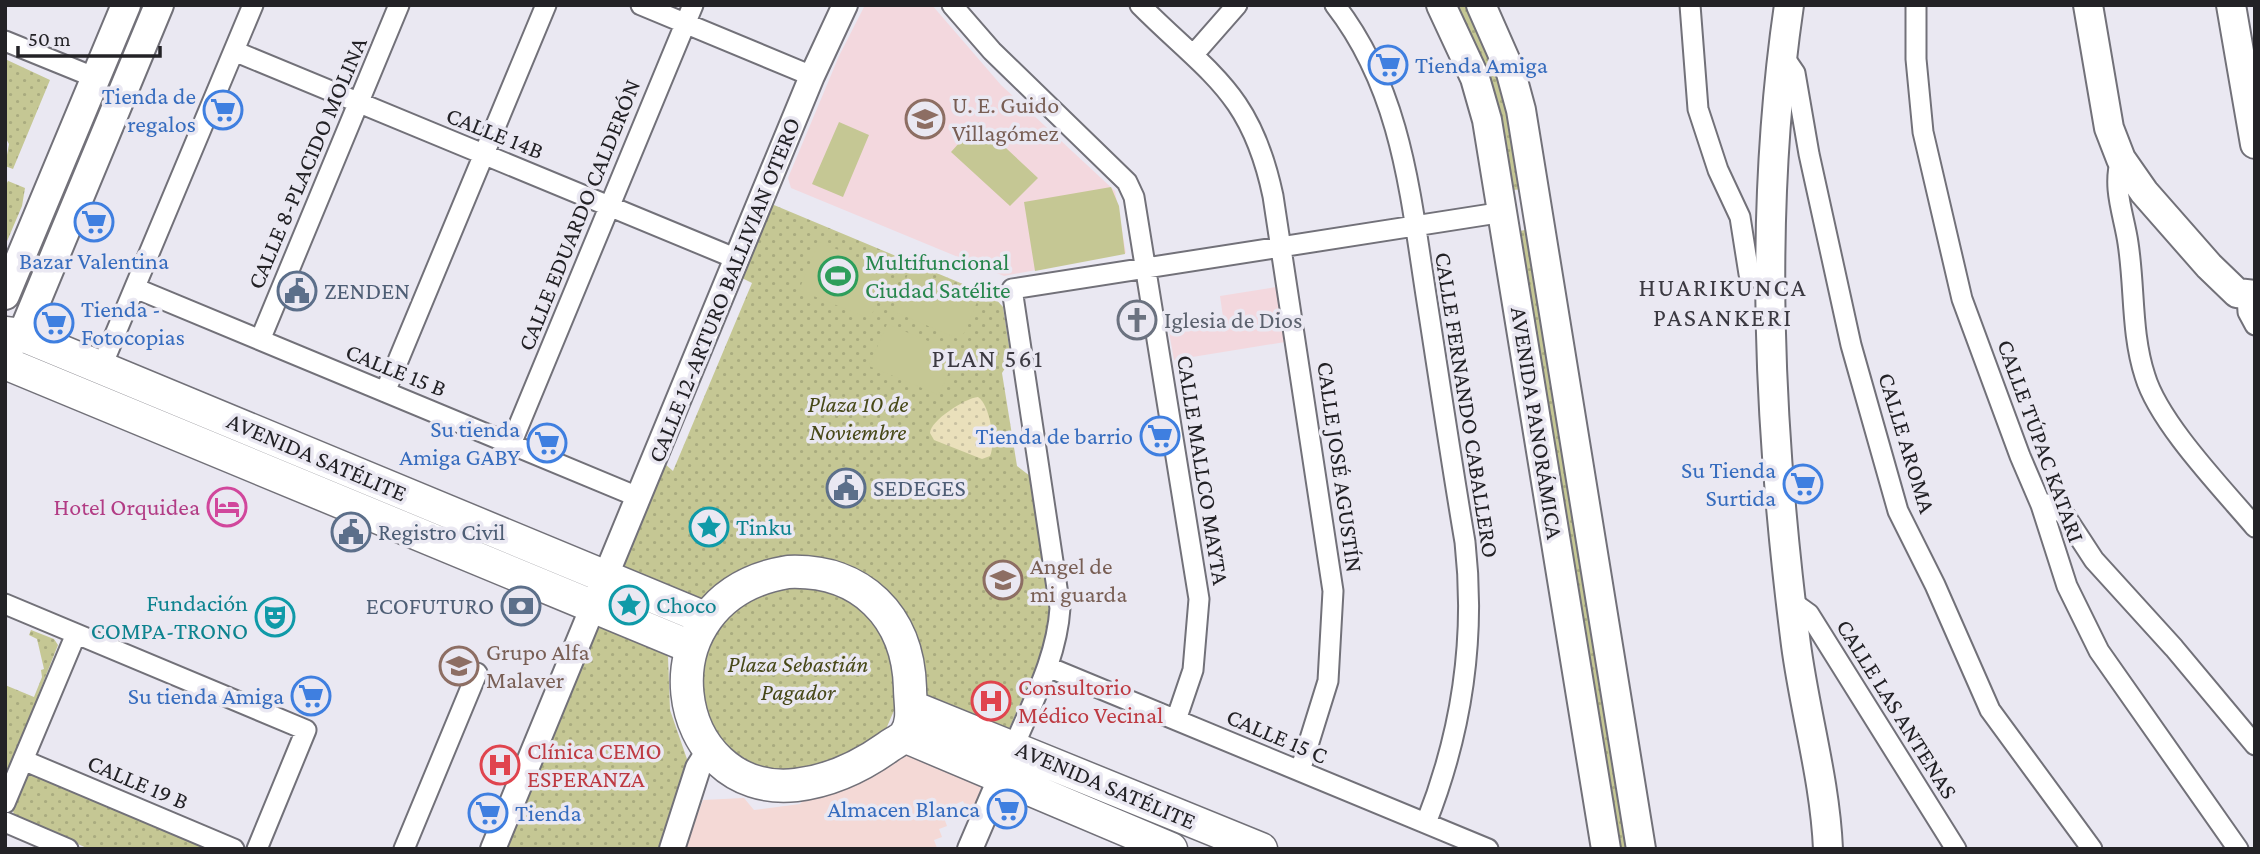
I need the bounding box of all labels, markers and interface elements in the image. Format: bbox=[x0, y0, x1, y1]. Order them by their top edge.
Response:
scale bar bbox=[18, 14, 159, 58]
text: 50 m bbox=[28, 27, 71, 51]
street label: CALLE 8-PLACIDO MOLINA bbox=[241, 33, 372, 293]
supermarket icon: Tienda Amiga bbox=[1367, 44, 1409, 86]
place label: Tienda Amiga bbox=[1415, 51, 1548, 78]
street label: CALLE EDUARDO CALDERÓN bbox=[512, 75, 645, 354]
place label: Tienda de regalos bbox=[102, 82, 196, 137]
supermarket icon: Tienda de regalos bbox=[202, 89, 244, 131]
place label: U. E. Guido Villagómez bbox=[952, 91, 1059, 146]
school or university icon: U. E. Guido Villagómez bbox=[904, 98, 946, 140]
street label: CALLE 14B bbox=[443, 101, 548, 164]
street label: CALLE 12-ARTURO BALLIVIAN OTERO bbox=[642, 113, 805, 466]
supermarket icon: Bazar Valentina bbox=[73, 201, 115, 243]
place label: Bazar Valentina bbox=[19, 247, 169, 274]
place label: Multifuncional Ciudad Satélite bbox=[865, 248, 1011, 303]
street label: CALLE FERNANDO CABALLERO bbox=[1430, 250, 1505, 560]
sports icon: Multifuncional Ciudad Satélite bbox=[817, 255, 859, 297]
public building icon: ZENDEN bbox=[276, 270, 318, 312]
district label: HUARIKUNCA PASANKERI bbox=[1639, 273, 1807, 332]
place label: ZENDEN bbox=[324, 277, 410, 304]
place label: Tienda - Fotocopias bbox=[81, 295, 185, 350]
church icon: Iglesia de Dios bbox=[1116, 299, 1158, 341]
supermarket icon: Tienda - Fotocopias bbox=[33, 302, 75, 344]
street label: AVENIDA PANORÁMICA bbox=[1506, 305, 1569, 541]
place label: Iglesia de Dios bbox=[1164, 306, 1302, 333]
street label: CALLE TÚPAC KATARI bbox=[1992, 336, 2091, 546]
street label: CALLE 15 B bbox=[342, 337, 450, 402]
district label: PLAN 561 bbox=[932, 344, 1044, 373]
street label: CALLE MALLCO MAYTA bbox=[1172, 353, 1235, 587]
street label: CALLE JOSÉ AGUSTÍN bbox=[1312, 360, 1369, 574]
street label: CALLE AROMA bbox=[1873, 369, 1942, 517]
park label: Plaza 10 de Noviembre bbox=[808, 390, 908, 445]
street label: AVENIDA SATÉLITE bbox=[223, 407, 411, 507]
place label: Su tienda Amiga GABY bbox=[399, 415, 520, 470]
supermarket icon: Tienda de barrio bbox=[1139, 415, 1181, 457]
supermarket icon: Su tienda Amiga GABY bbox=[526, 422, 568, 464]
place label: Tienda de barrio bbox=[976, 422, 1133, 449]
place label: Su Tienda Surtida bbox=[1681, 456, 1776, 511]
supermarket icon: Su Tienda Surtida bbox=[1782, 463, 1824, 505]
public building icon: SEDEGES bbox=[825, 467, 867, 509]
place label: SEDEGES bbox=[873, 474, 966, 501]
hotel icon: Hotel Orquidea bbox=[206, 486, 248, 528]
place label: Hotel Orquidea bbox=[54, 493, 200, 520]
place icon: Tinku bbox=[688, 506, 730, 548]
public building icon: Registro Civil bbox=[330, 511, 372, 553]
place label: Tinku bbox=[736, 513, 793, 540]
place label: Registro Civil bbox=[378, 518, 505, 545]
place label: Angel de mi guarda bbox=[1030, 552, 1127, 607]
school or university icon: Angel de mi guarda bbox=[982, 559, 1024, 601]
place icon: Choco bbox=[608, 584, 650, 626]
bank icon: ECOFUTURO bbox=[500, 585, 542, 627]
place label: Fundación COMPA-TRONO bbox=[91, 589, 248, 644]
place label: Choco bbox=[656, 591, 717, 618]
place label: ECOFUTURO bbox=[366, 592, 494, 619]
theatre icon: Fundación COMPA-TRONO bbox=[254, 596, 296, 638]
street label: CALLE LAS ANTENAS bbox=[1831, 614, 1964, 803]
place label: Grupo Alfa Malaver bbox=[486, 638, 590, 693]
school or university icon: Grupo Alfa Malaver bbox=[438, 645, 480, 687]
park label: Plaza Sebastián Pagador bbox=[728, 650, 868, 705]
place label: Consultorio Médico Vecinal bbox=[1018, 673, 1163, 728]
supermarket icon: Su tienda Amiga bbox=[290, 675, 332, 717]
hospital icon: Consultorio Médico Vecinal bbox=[970, 680, 1012, 722]
place label: Su tienda Amiga bbox=[128, 682, 284, 709]
street label: CALLE 15 C bbox=[1223, 702, 1332, 769]
street label: AVENIDA SATÉLITE bbox=[1012, 735, 1200, 835]
place label: Clínica CEMO ESPERANZA bbox=[527, 737, 662, 792]
hospital icon: Clínica CEMO ESPERANZA bbox=[479, 744, 521, 786]
street label: CALLE 19 B bbox=[84, 748, 193, 815]
supermarket icon: Almacen Blanca bbox=[986, 788, 1028, 830]
supermarket icon: Tienda bbox=[467, 792, 509, 834]
place label: Almacen Blanca bbox=[827, 795, 980, 822]
place label: Tienda bbox=[515, 799, 582, 826]

